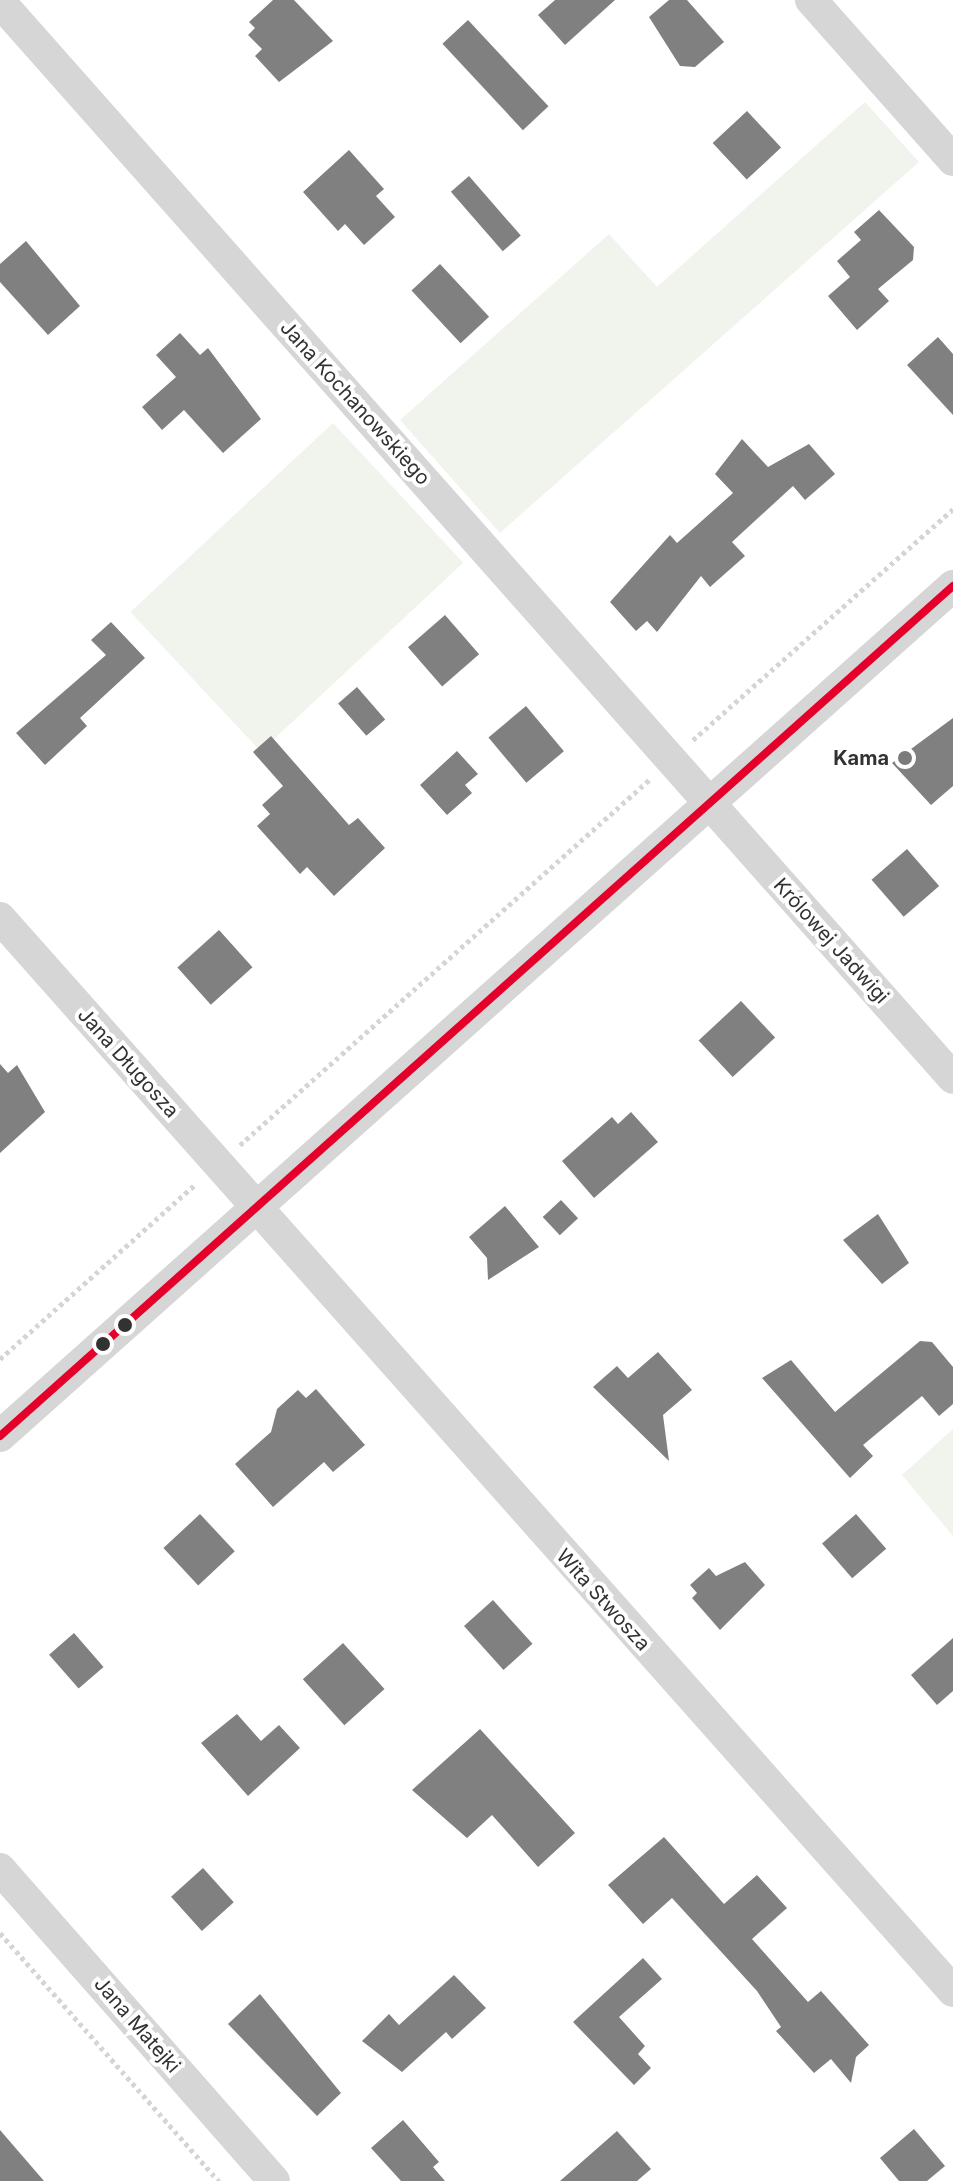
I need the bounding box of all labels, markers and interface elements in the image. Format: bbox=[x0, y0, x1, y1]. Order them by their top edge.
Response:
street label: Jana Kochanowskiego bbox=[275, 316, 435, 490]
place label: Kama bbox=[833, 746, 889, 770]
marker: Kama bbox=[896, 749, 914, 767]
street label: Królowej Jadwigi bbox=[768, 873, 894, 1009]
street label: Jana Długosza bbox=[72, 1003, 184, 1123]
unlabelled marker bbox=[117, 1317, 133, 1333]
unlabelled marker bbox=[95, 1336, 111, 1352]
street label: Wita Stwosza bbox=[551, 1544, 655, 1656]
street label: Jana Matejki bbox=[89, 1972, 185, 2078]

